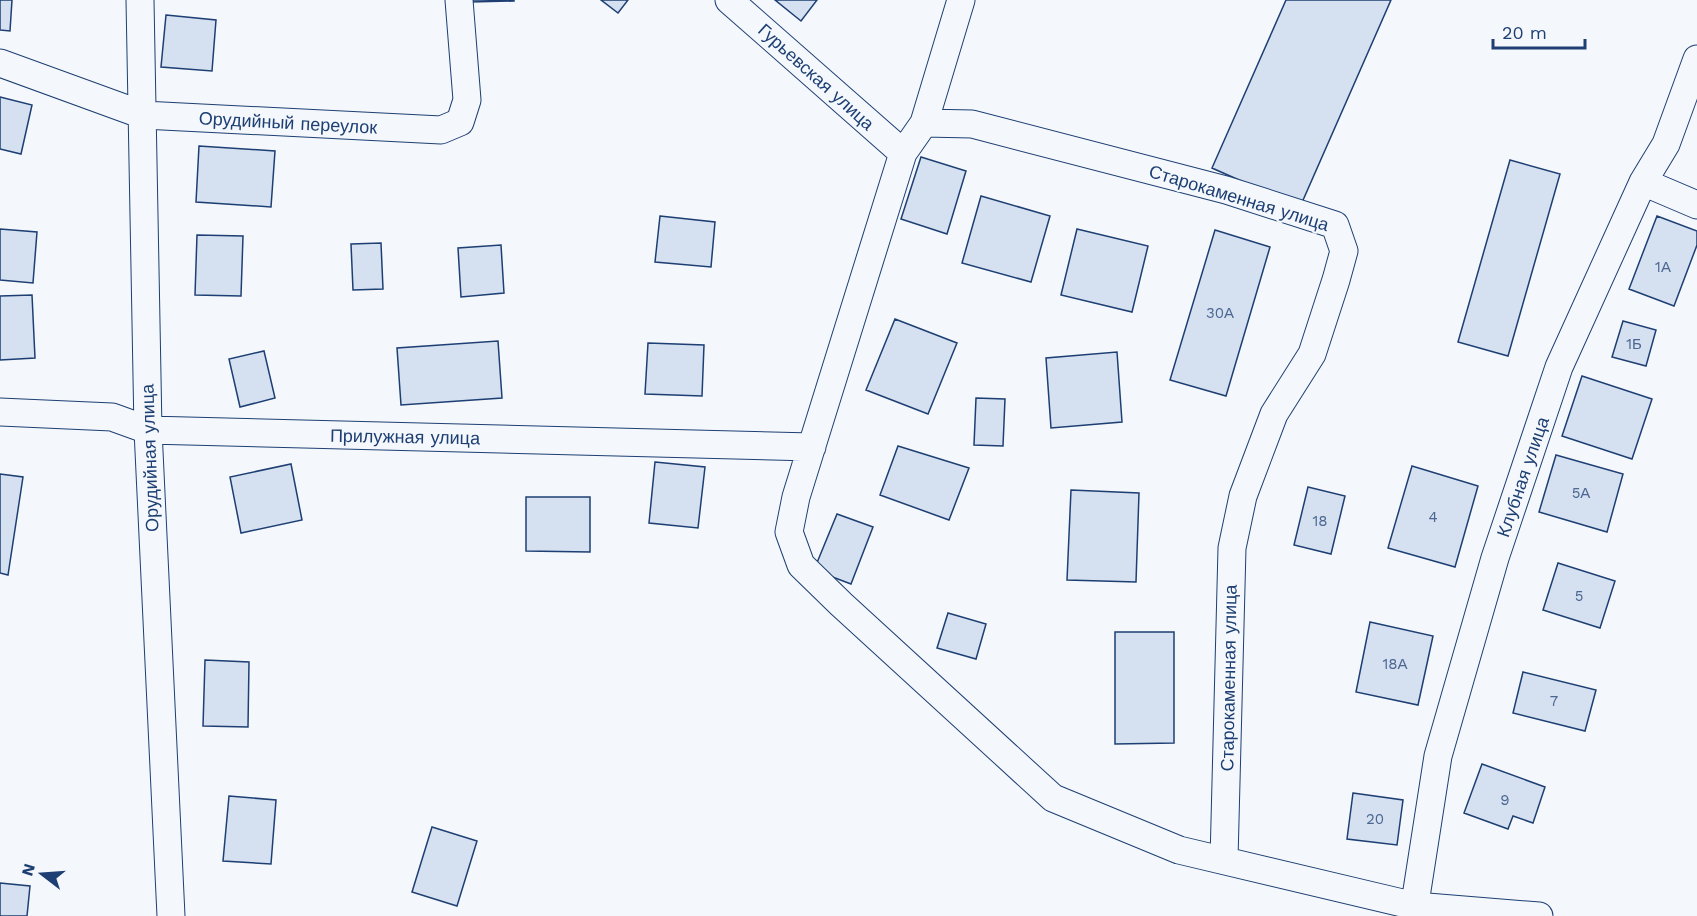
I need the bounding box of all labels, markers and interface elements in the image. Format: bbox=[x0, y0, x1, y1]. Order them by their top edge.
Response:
scale bar bbox=[1493, 12, 1584, 50]
street label: Гурьевская улица bbox=[754, 19, 879, 135]
text: 20 m bbox=[1502, 22, 1547, 43]
street label: Орудийный переулок bbox=[198, 107, 378, 138]
street label: Старокаменная улица bbox=[1147, 160, 1333, 235]
house number: 1А bbox=[1655, 258, 1671, 276]
house number: 30А bbox=[1206, 304, 1234, 322]
house number: 1Б bbox=[1626, 335, 1642, 353]
street label: Орудийная улица bbox=[136, 383, 163, 532]
street label: Клубная улица bbox=[1492, 413, 1553, 540]
street label: Прилужная улица bbox=[330, 425, 481, 448]
house number: 5А bbox=[1572, 484, 1590, 502]
house number: 4 bbox=[1428, 508, 1438, 526]
house number: 18 bbox=[1312, 512, 1328, 530]
street label: Старокаменная улица bbox=[1216, 583, 1241, 772]
house number: 5 bbox=[1575, 587, 1583, 605]
house number: 18А bbox=[1382, 655, 1408, 673]
house number: 7 bbox=[1550, 692, 1558, 710]
house number: 9 bbox=[1500, 791, 1510, 809]
house number: 20 bbox=[1366, 810, 1384, 828]
north arrow bbox=[12, 844, 72, 904]
text: N bbox=[17, 861, 39, 878]

